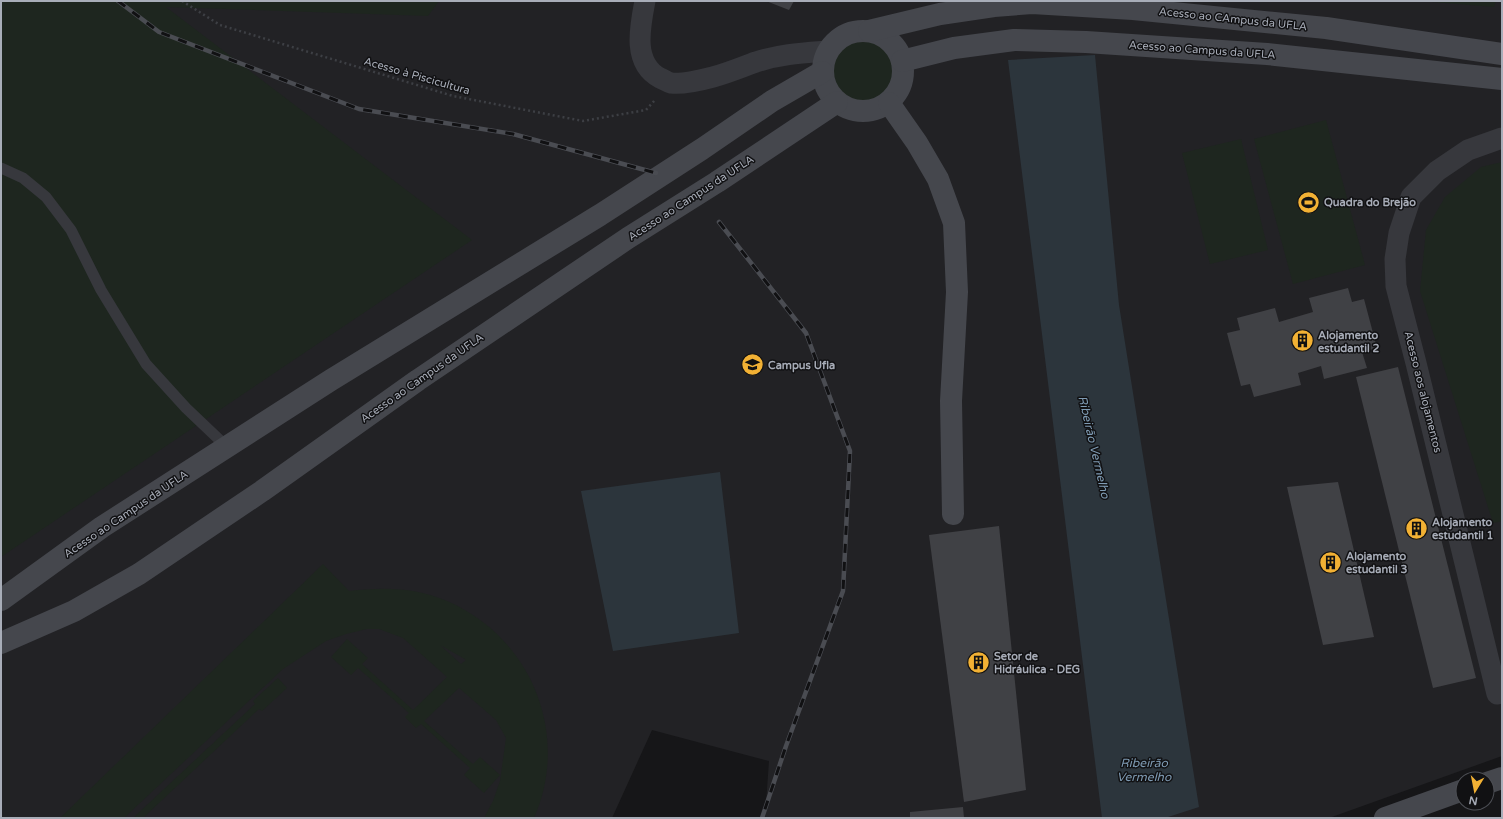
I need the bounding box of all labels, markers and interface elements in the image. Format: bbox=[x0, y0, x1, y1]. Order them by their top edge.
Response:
street label: Acesso ao CAmpus da UFLA bbox=[1158, 5, 1308, 33]
street label: Acesso ao Campus da UFLA bbox=[1128, 38, 1276, 62]
street label: Acesso à Piscicultura bbox=[362, 55, 472, 97]
street label: Acesso ao Campus da UFLA bbox=[626, 153, 756, 243]
sports icon: Quadra do Brejão bbox=[1296, 189, 1322, 215]
place label: Quadra do Brejão bbox=[1324, 196, 1416, 210]
building icon: Alojamento estudantil 2 bbox=[1289, 328, 1315, 354]
place label: Alojamento estudantil 2 bbox=[1318, 329, 1380, 355]
street label: Acesso aos alojamentos bbox=[1402, 330, 1444, 454]
street label: Acesso ao Campus da UFLA bbox=[358, 331, 486, 425]
school or university icon: Campus Ufla bbox=[739, 352, 765, 378]
place label: Campus Ufla bbox=[768, 359, 835, 373]
water label: Ribeirão Vermelho bbox=[1075, 394, 1113, 500]
street label: Acesso ao Campus da UFLA bbox=[61, 468, 191, 560]
building icon: Alojamento estudantil 1 bbox=[1403, 515, 1429, 541]
place label: Alojamento estudantil 1 bbox=[1432, 516, 1494, 542]
building icon: Alojamento estudantil 3 bbox=[1317, 549, 1343, 575]
place label: Alojamento estudantil 3 bbox=[1346, 550, 1408, 576]
building icon: Setor de Hidráulica - DEG bbox=[966, 649, 992, 675]
place label: Setor de Hidráulica - DEG bbox=[994, 650, 1080, 676]
water label: Ribeirão Vermelho bbox=[1117, 756, 1172, 784]
north arrow bbox=[1455, 771, 1495, 811]
text: N bbox=[1468, 793, 1479, 808]

